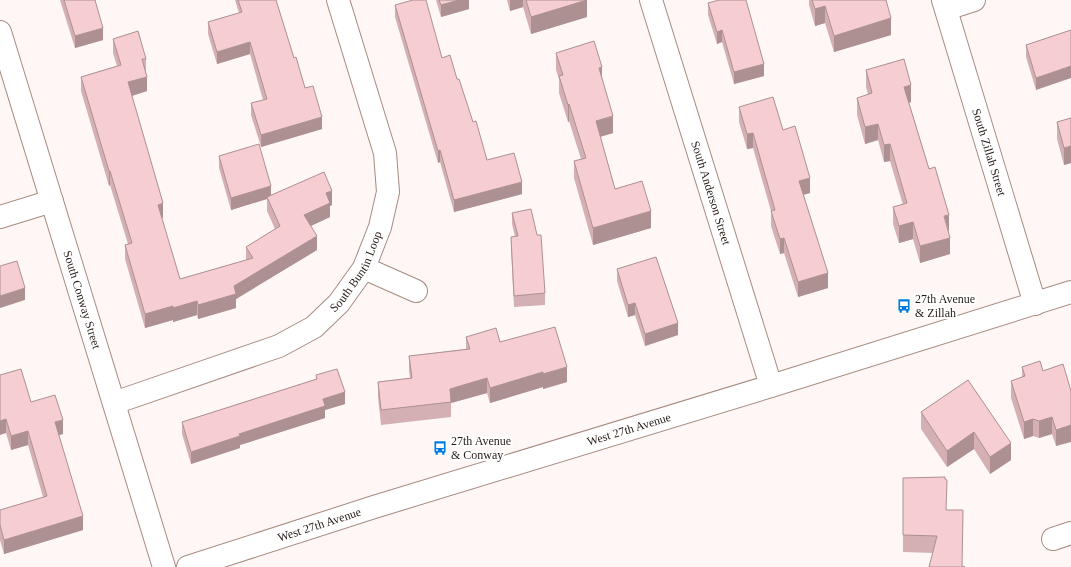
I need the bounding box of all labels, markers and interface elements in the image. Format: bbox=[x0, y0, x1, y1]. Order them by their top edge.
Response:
street label: South Zillah Street bbox=[969, 107, 1009, 198]
street label: South Anderson Street bbox=[688, 139, 734, 247]
street label: South Buntin Loop bbox=[327, 229, 385, 315]
street label: South Conway Street bbox=[60, 249, 104, 351]
place label: 27th Avenue & Zillah bbox=[915, 292, 975, 320]
bus stop icon: 27th Avenue & Zillah bbox=[896, 298, 912, 314]
street label: West 27th Avenue bbox=[585, 410, 673, 449]
place label: 27th Avenue & Conway bbox=[451, 434, 511, 462]
bus stop icon: 27th Avenue & Conway bbox=[432, 440, 448, 456]
street label: West 27th Avenue bbox=[276, 505, 363, 545]

